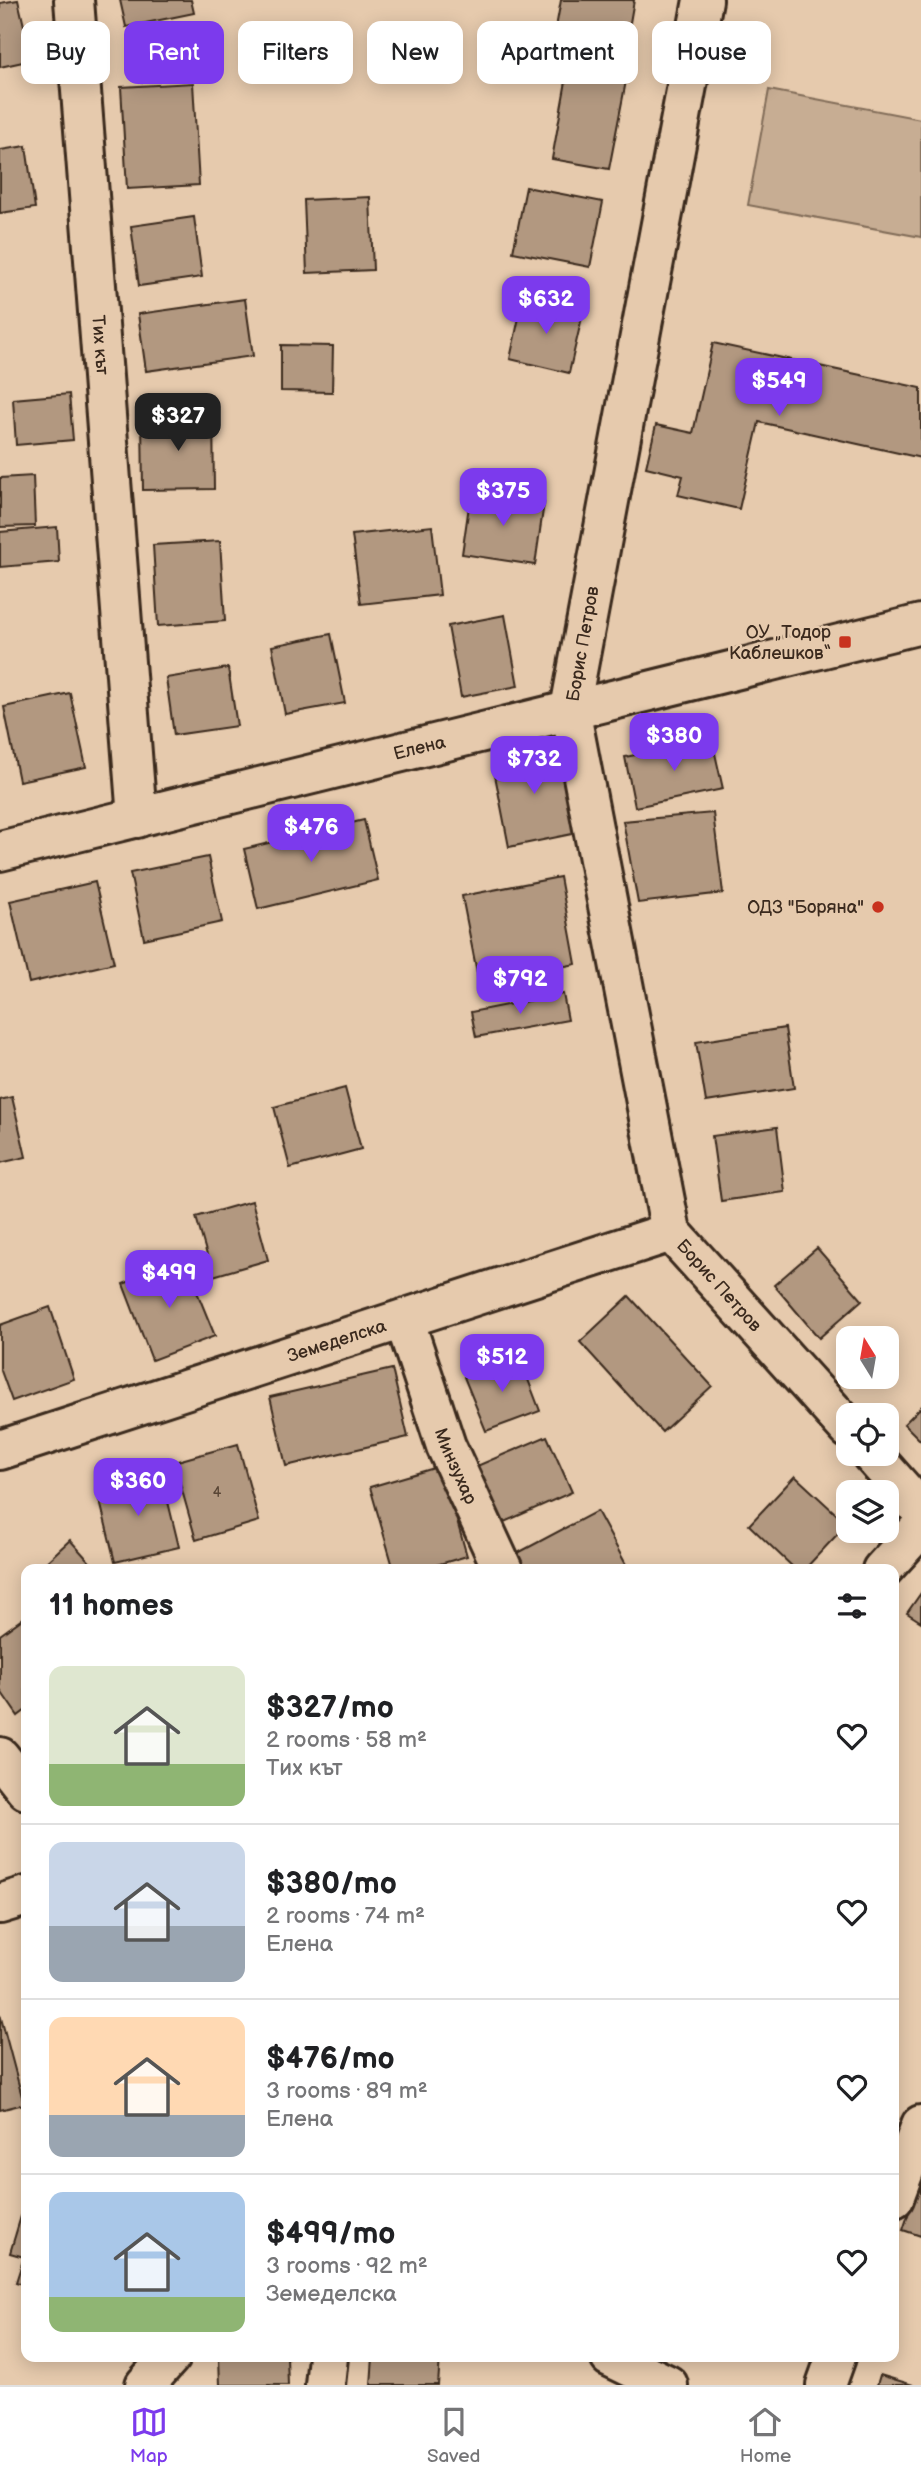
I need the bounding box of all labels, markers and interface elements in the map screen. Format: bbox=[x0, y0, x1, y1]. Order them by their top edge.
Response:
chip: Buy bbox=[21, 21, 110, 84]
chip: Rent bbox=[124, 21, 224, 84]
chip: Filters bbox=[238, 21, 353, 84]
chip: New bbox=[367, 21, 463, 84]
chip: Apartment bbox=[477, 21, 638, 84]
chip: House bbox=[652, 21, 771, 84]
pin: $632 bbox=[505, 276, 587, 336]
text: $632 bbox=[518, 285, 574, 313]
street label: Тих кът bbox=[88, 314, 113, 376]
pin: $549 bbox=[738, 358, 820, 418]
text: $549 bbox=[751, 367, 807, 395]
pin: $327 bbox=[137, 393, 219, 453]
text: $327 bbox=[151, 402, 205, 430]
pin: $375 bbox=[462, 468, 544, 528]
text: $375 bbox=[476, 477, 530, 505]
street label: Борис Петров bbox=[563, 584, 604, 703]
place label: ОУ „Тодор Каблешков“ bbox=[729, 622, 831, 664]
marker: ОУ „Тодор Каблешков“ bbox=[837, 634, 853, 650]
pin: $380 bbox=[633, 714, 715, 773]
text: $380 bbox=[646, 722, 702, 750]
street label: Елена bbox=[391, 731, 448, 764]
pin: $732 bbox=[493, 736, 575, 796]
text: $732 bbox=[506, 745, 562, 773]
pin: $476 bbox=[270, 804, 352, 864]
text: $476 bbox=[283, 813, 339, 841]
place label: ОДЗ "Боряна" bbox=[747, 897, 864, 918]
marker: ОДЗ "Боряна" bbox=[870, 899, 886, 915]
pin: $792 bbox=[479, 956, 561, 1016]
text: $792 bbox=[492, 965, 548, 993]
street label: Борис Петров bbox=[672, 1235, 767, 1336]
pin: $499 bbox=[128, 1250, 210, 1310]
text: $499 bbox=[141, 1259, 197, 1287]
street label: Земеделска bbox=[285, 1315, 389, 1366]
north arrow bbox=[836, 1326, 900, 1390]
map controls bbox=[836, 1326, 899, 1543]
pin: $512 bbox=[461, 1334, 543, 1394]
text: $512 bbox=[476, 1343, 528, 1371]
button: locate bbox=[836, 1403, 899, 1466]
street label: Минзухар bbox=[430, 1425, 482, 1507]
pin: $360 bbox=[97, 1458, 179, 1518]
text: $360 bbox=[110, 1467, 166, 1495]
button: layers bbox=[836, 1480, 899, 1543]
house number: 4 bbox=[213, 1484, 222, 1501]
icon: filters bbox=[833, 1587, 871, 1625]
text: 11 homes bbox=[49, 1588, 173, 1624]
text: $327/mo bbox=[266, 1690, 394, 1726]
icon: home bbox=[105, 1694, 189, 1778]
icon: heart bbox=[833, 1717, 871, 1755]
text: 2 rooms · 58 m² bbox=[266, 1726, 427, 1754]
text: Тих кът bbox=[266, 1754, 343, 1782]
text: $380/mo bbox=[266, 1866, 397, 1902]
icon: home bbox=[105, 1870, 189, 1954]
icon: heart bbox=[833, 1893, 871, 1931]
text: 2 rooms · 74 m² bbox=[266, 1902, 425, 1930]
text: Елена bbox=[266, 1930, 333, 1958]
text: $476/mo bbox=[266, 2041, 395, 2077]
icon: home bbox=[105, 2045, 189, 2129]
icon: heart bbox=[833, 2068, 871, 2106]
text: 3 rooms · 89 m² bbox=[266, 2077, 428, 2105]
text: Елена bbox=[266, 2105, 333, 2133]
text: $499/mo bbox=[266, 2216, 395, 2252]
icon: home bbox=[105, 2220, 189, 2304]
icon: heart bbox=[833, 2243, 871, 2281]
text: 3 rooms · 92 m² bbox=[266, 2252, 428, 2280]
text: Земеделска bbox=[266, 2280, 397, 2308]
tab: Map bbox=[130, 2403, 168, 2468]
tab: Saved bbox=[427, 2403, 480, 2468]
tab: Home bbox=[740, 2403, 791, 2468]

